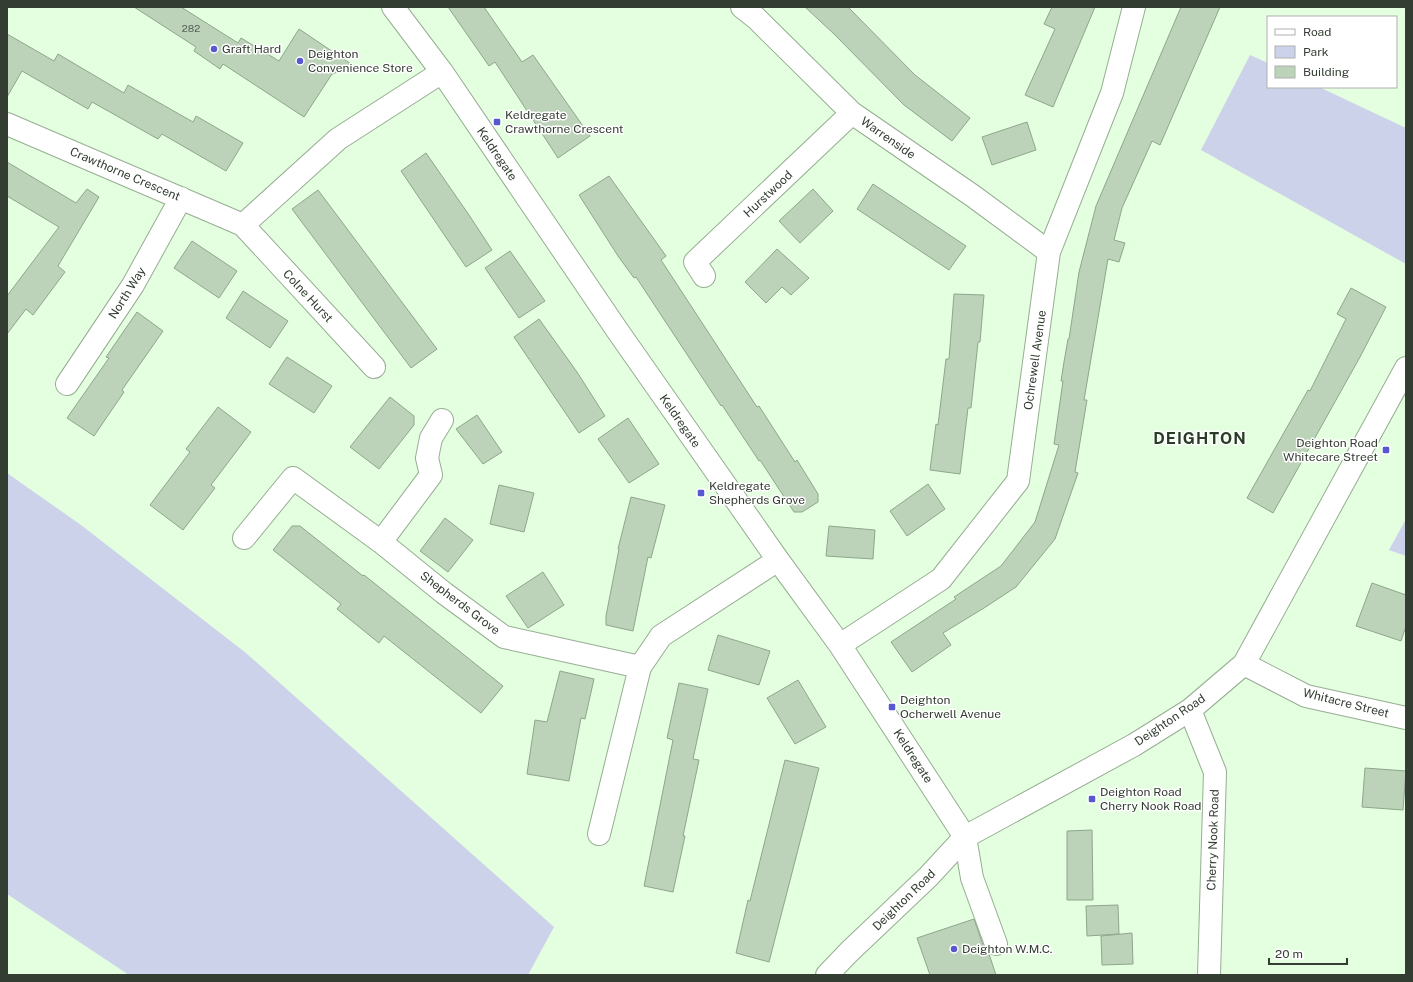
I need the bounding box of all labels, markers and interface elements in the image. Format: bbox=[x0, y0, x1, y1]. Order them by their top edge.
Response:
legend bbox=[1267, 16, 1397, 88]
house number: 282 bbox=[182, 22, 200, 34]
text: Road bbox=[1303, 25, 1331, 39]
place label: Graft Hard bbox=[222, 42, 281, 56]
marker: Graft Hard bbox=[209, 44, 219, 54]
text: Park bbox=[1303, 45, 1329, 59]
place label: Deighton Convenience Store bbox=[308, 47, 413, 75]
marker: Deighton Convenience Store bbox=[295, 56, 305, 66]
text: Building bbox=[1303, 65, 1349, 79]
place label: Keldregate Crawthorne Crescent bbox=[505, 108, 624, 136]
street label: Warrenside bbox=[858, 114, 918, 162]
marker: Keldregate Crawthorne Crescent bbox=[492, 117, 502, 127]
street label: Keldregate bbox=[474, 125, 520, 184]
street label: Crawthorne Crescent bbox=[68, 144, 183, 204]
street label: Hurstwood bbox=[741, 168, 795, 220]
street label: North Way bbox=[106, 264, 149, 321]
street label: Colne Hurst bbox=[280, 267, 336, 325]
street label: Ochrewell Avenue bbox=[1021, 309, 1049, 411]
street label: Keldregate bbox=[657, 392, 703, 450]
district label: DEIGHTON bbox=[1153, 429, 1247, 448]
place label: Deighton Road Whitecare Street bbox=[1283, 436, 1378, 464]
marker: Deighton Road Whitecare Street bbox=[1381, 445, 1391, 455]
place label: Keldregate Shepherds Grove bbox=[709, 479, 805, 507]
marker: Keldregate Shepherds Grove bbox=[696, 488, 706, 498]
street label: Shepherds Grove bbox=[417, 568, 503, 638]
street label: Whitacre Street bbox=[1301, 686, 1391, 721]
street label: Deighton Road bbox=[1132, 691, 1208, 749]
place label: Deighton Ocherwell Avenue bbox=[900, 693, 1001, 721]
marker: Deighton Ocherwell Avenue bbox=[887, 702, 897, 712]
street label: Keldregate bbox=[890, 726, 936, 786]
place label: Deighton Road Cherry Nook Road bbox=[1100, 785, 1201, 813]
street label: Cherry Nook Road bbox=[1204, 789, 1222, 891]
marker: Deighton Road Cherry Nook Road bbox=[1087, 794, 1097, 804]
street label: Deighton Road bbox=[870, 867, 938, 933]
scale bar bbox=[1269, 940, 1347, 966]
place label: Deighton W.M.C. bbox=[962, 942, 1053, 956]
marker: Deighton W.M.C. bbox=[949, 944, 959, 954]
text: 20 m bbox=[1275, 947, 1303, 961]

